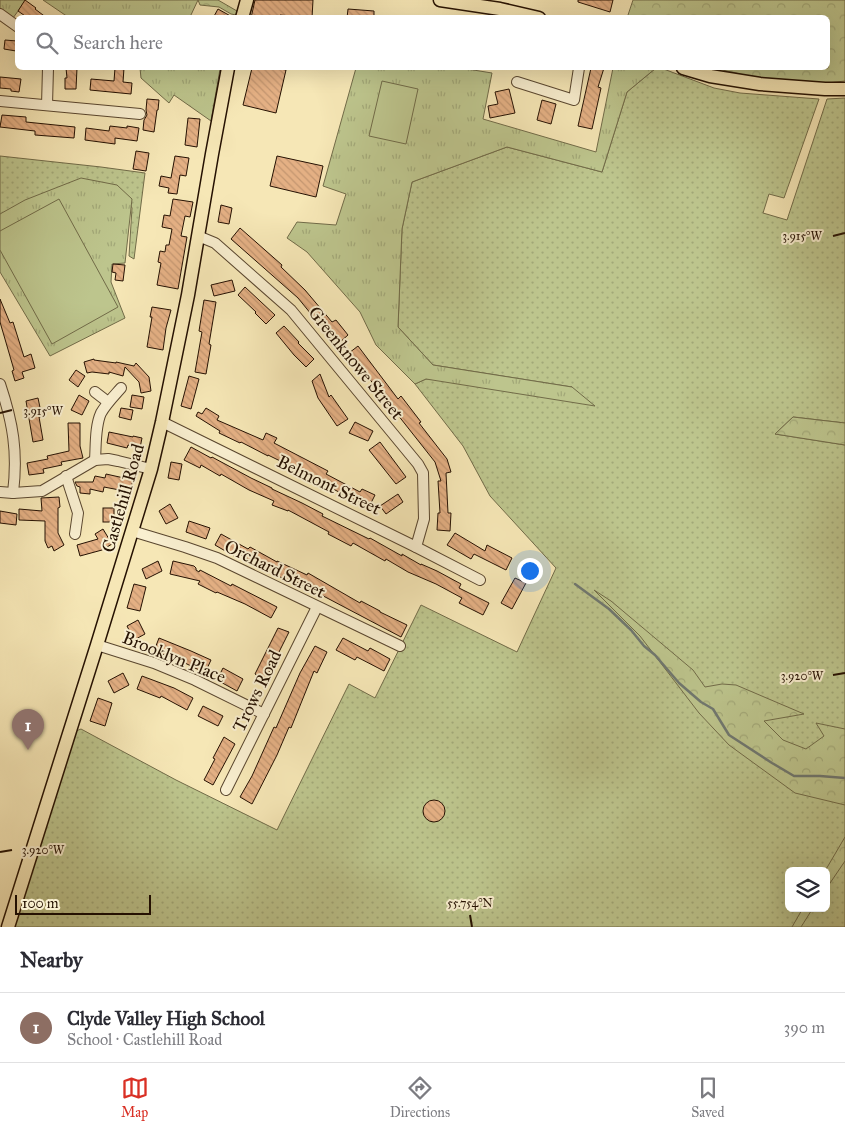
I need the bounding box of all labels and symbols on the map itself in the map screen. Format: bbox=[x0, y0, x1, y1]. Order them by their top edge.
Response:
text: 3.915°W bbox=[782, 229, 822, 243]
street label: Greenknowe Street bbox=[304, 302, 409, 425]
text: 3.915°W bbox=[23, 404, 63, 418]
street label: Castlehill Road bbox=[97, 441, 149, 555]
street label: Belmont Street bbox=[273, 450, 385, 520]
street label: Orchard Street bbox=[221, 535, 330, 603]
your location bbox=[517, 558, 543, 584]
street label: Brooklyn Place bbox=[119, 626, 229, 688]
street label: Trows Road bbox=[228, 647, 286, 735]
text: 3.920°W bbox=[781, 669, 824, 683]
pin: 1 bbox=[12, 709, 44, 750]
text: 3.920°W bbox=[22, 843, 65, 857]
scale bar bbox=[15, 892, 151, 915]
text: 55.754°N bbox=[447, 896, 493, 910]

